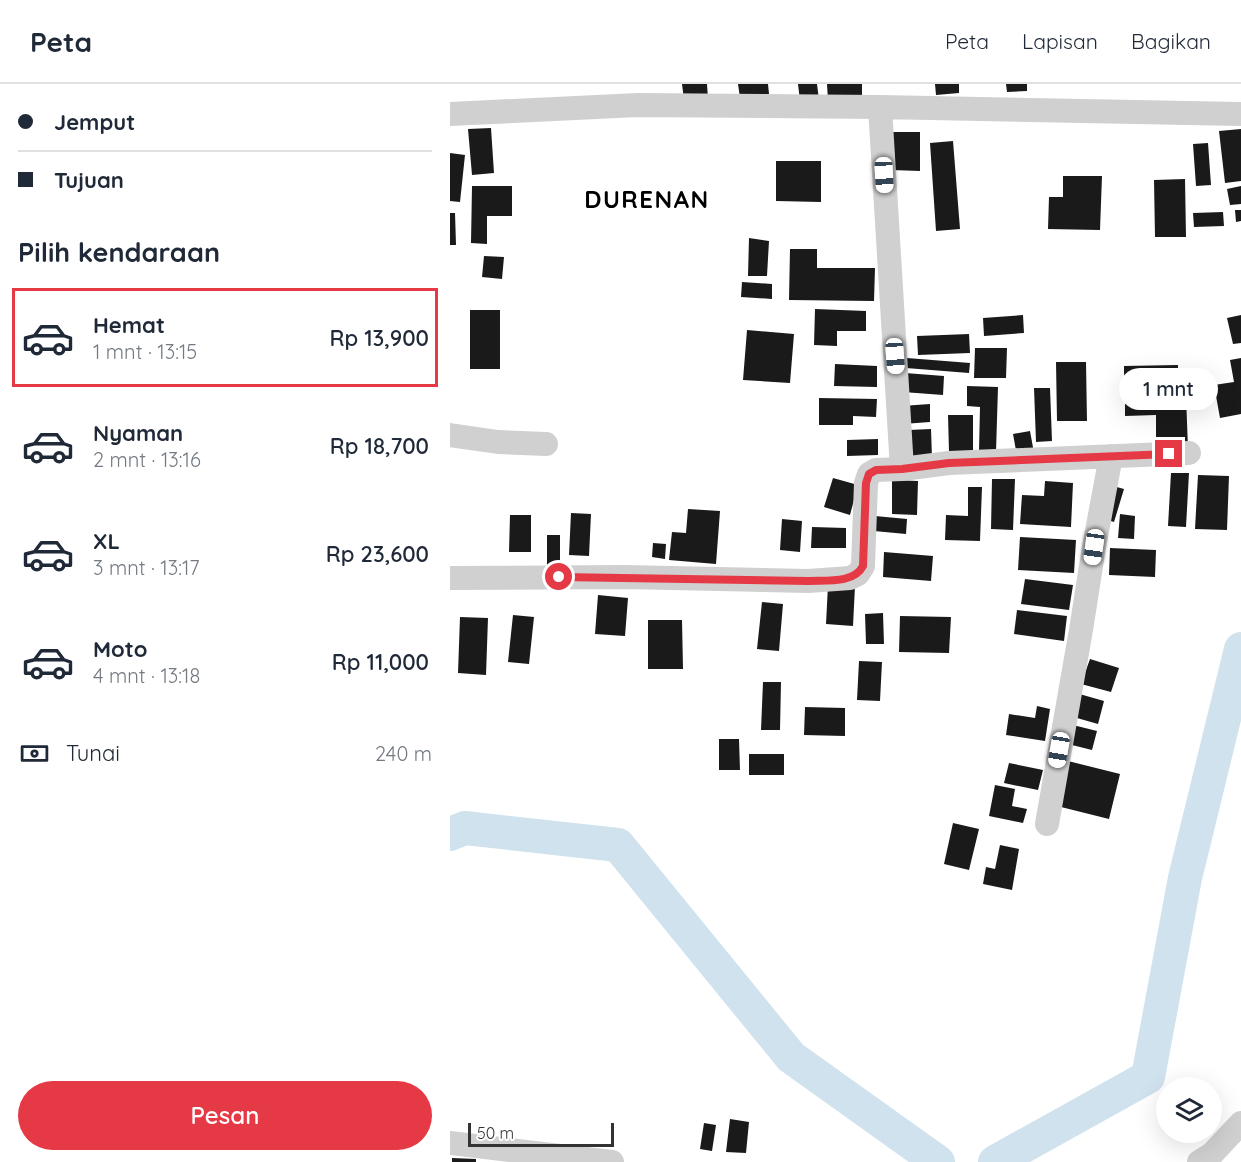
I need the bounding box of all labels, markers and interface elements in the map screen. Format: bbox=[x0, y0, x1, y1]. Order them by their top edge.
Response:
text: Peta bbox=[30, 24, 92, 59]
text: Peta bbox=[945, 28, 989, 54]
text: Lapisan bbox=[1022, 28, 1098, 54]
text: Bagikan bbox=[1131, 28, 1211, 54]
text: Jemput bbox=[54, 108, 135, 136]
car bbox=[874, 157, 894, 193]
text: Tujuan bbox=[54, 166, 124, 194]
district label: DURENAN bbox=[584, 184, 710, 214]
text: Pilih kendaraan bbox=[18, 235, 220, 269]
icon: car bbox=[21, 311, 75, 365]
text: Hemat bbox=[93, 311, 165, 339]
text: Rp 13,900 bbox=[329, 324, 429, 352]
car bbox=[885, 337, 905, 375]
text: 1 mnt · 13:15 bbox=[93, 339, 197, 364]
callout: 1 mnt bbox=[1120, 367, 1218, 409]
text: 1 mnt bbox=[1143, 376, 1194, 401]
icon: car bbox=[21, 419, 75, 473]
text: Nyaman bbox=[93, 419, 183, 447]
text: Rp 18,700 bbox=[330, 432, 429, 460]
route end bbox=[1155, 440, 1182, 467]
text: 2 mnt · 13:16 bbox=[93, 447, 201, 472]
icon: car bbox=[21, 527, 75, 581]
text: XL bbox=[93, 527, 120, 555]
car bbox=[1083, 528, 1105, 566]
text: Rp 23,600 bbox=[326, 540, 429, 568]
text: 3 mnt · 13:17 bbox=[93, 555, 200, 580]
route start bbox=[545, 563, 572, 590]
icon: car bbox=[21, 635, 75, 689]
text: Moto bbox=[93, 635, 147, 663]
text: Rp 11,000 bbox=[332, 648, 429, 676]
text: 4 mnt · 13:18 bbox=[93, 663, 200, 688]
car bbox=[1047, 731, 1071, 769]
icon: cash bbox=[18, 737, 51, 770]
text: Tunai bbox=[66, 739, 120, 767]
text: 240 m bbox=[375, 741, 432, 766]
map controls bbox=[1156, 1077, 1222, 1143]
button: layers bbox=[1156, 1077, 1222, 1143]
button: Pesan bbox=[18, 1081, 432, 1150]
scale bar bbox=[468, 1120, 614, 1148]
text: 50 m bbox=[477, 1123, 514, 1143]

